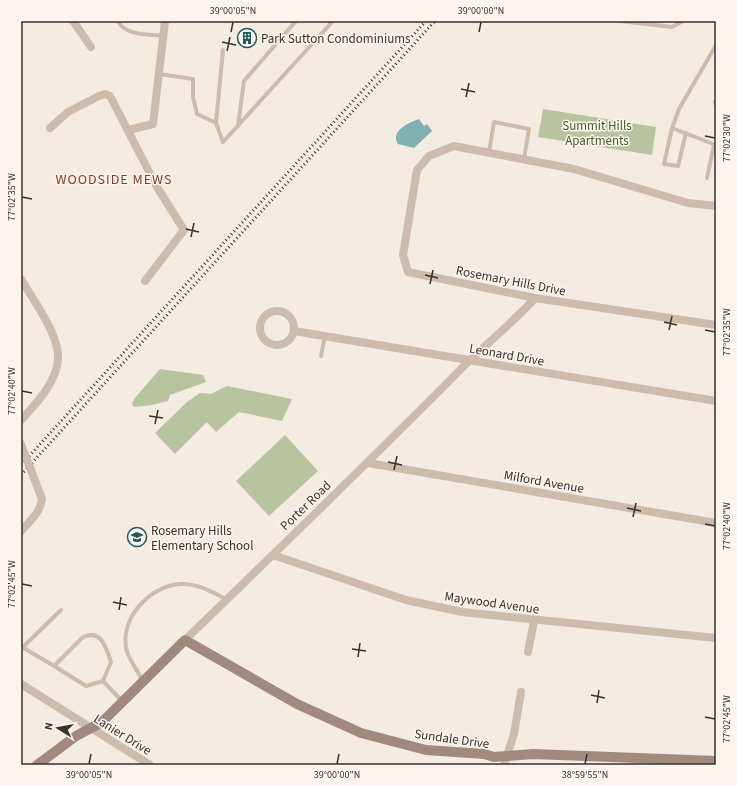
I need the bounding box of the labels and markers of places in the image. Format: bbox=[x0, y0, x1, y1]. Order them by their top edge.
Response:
building icon: Park Sutton Condominiums bbox=[236, 27, 258, 49]
place label: Park Sutton Condominiums bbox=[261, 30, 411, 48]
place label: Rosemary Hills Elementary School bbox=[151, 522, 253, 555]
school or university icon: Rosemary Hills Elementary School bbox=[126, 526, 148, 548]

